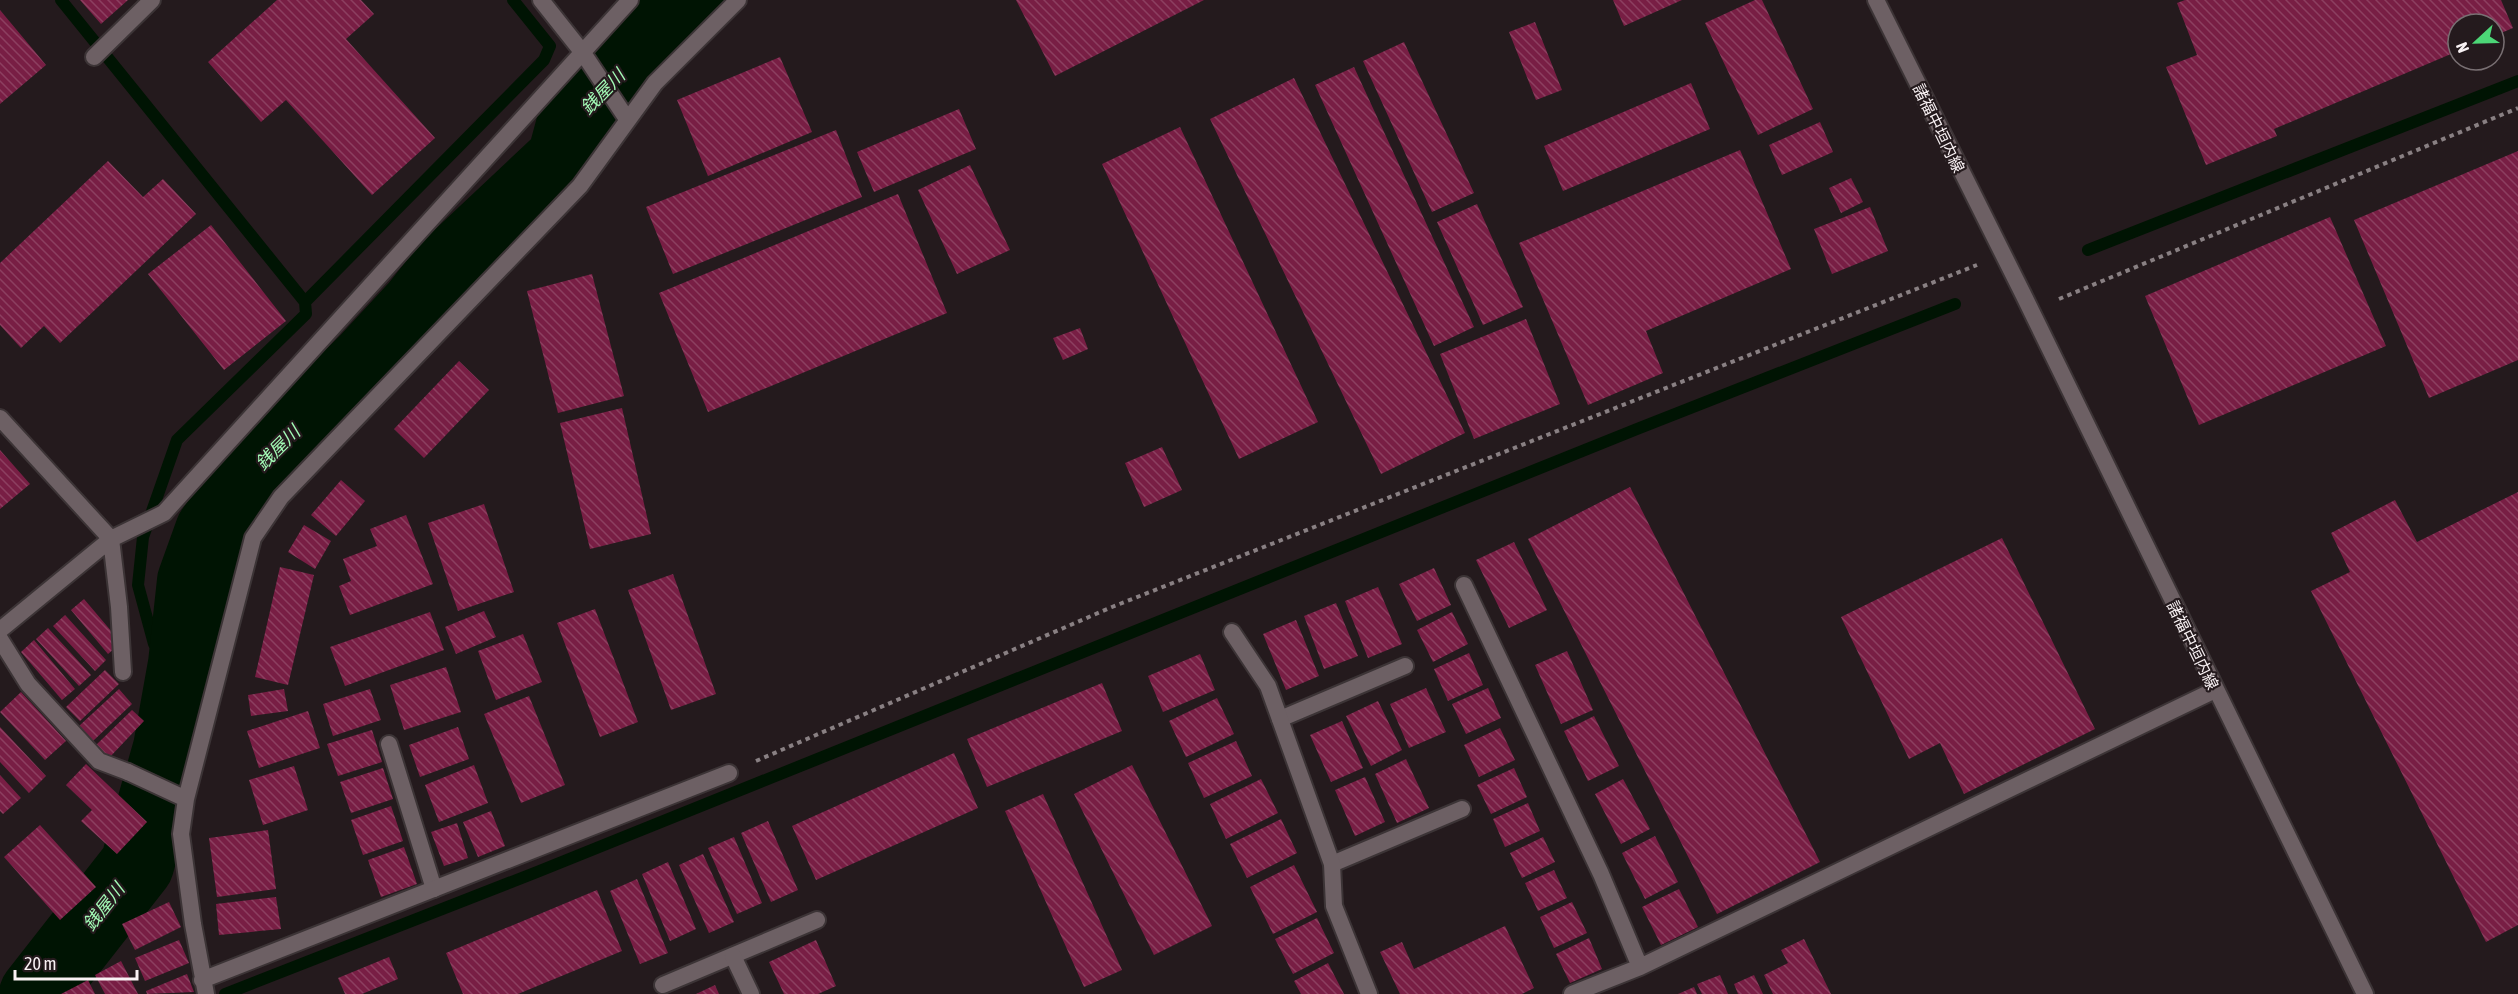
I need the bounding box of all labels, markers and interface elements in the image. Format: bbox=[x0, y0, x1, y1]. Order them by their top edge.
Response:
north arrow bbox=[2446, 12, 2506, 72]
text: N bbox=[2452, 40, 2472, 55]
water label: 銭屋川 bbox=[576, 63, 630, 118]
street label: 諸福中垣内線 bbox=[1910, 81, 1968, 175]
water label: 銭屋川 bbox=[251, 420, 306, 474]
street label: 諸福中垣内線 bbox=[2164, 598, 2222, 692]
water label: 銭屋川 bbox=[79, 877, 130, 934]
scale bar bbox=[15, 943, 136, 981]
text: 20 m bbox=[24, 953, 56, 974]

